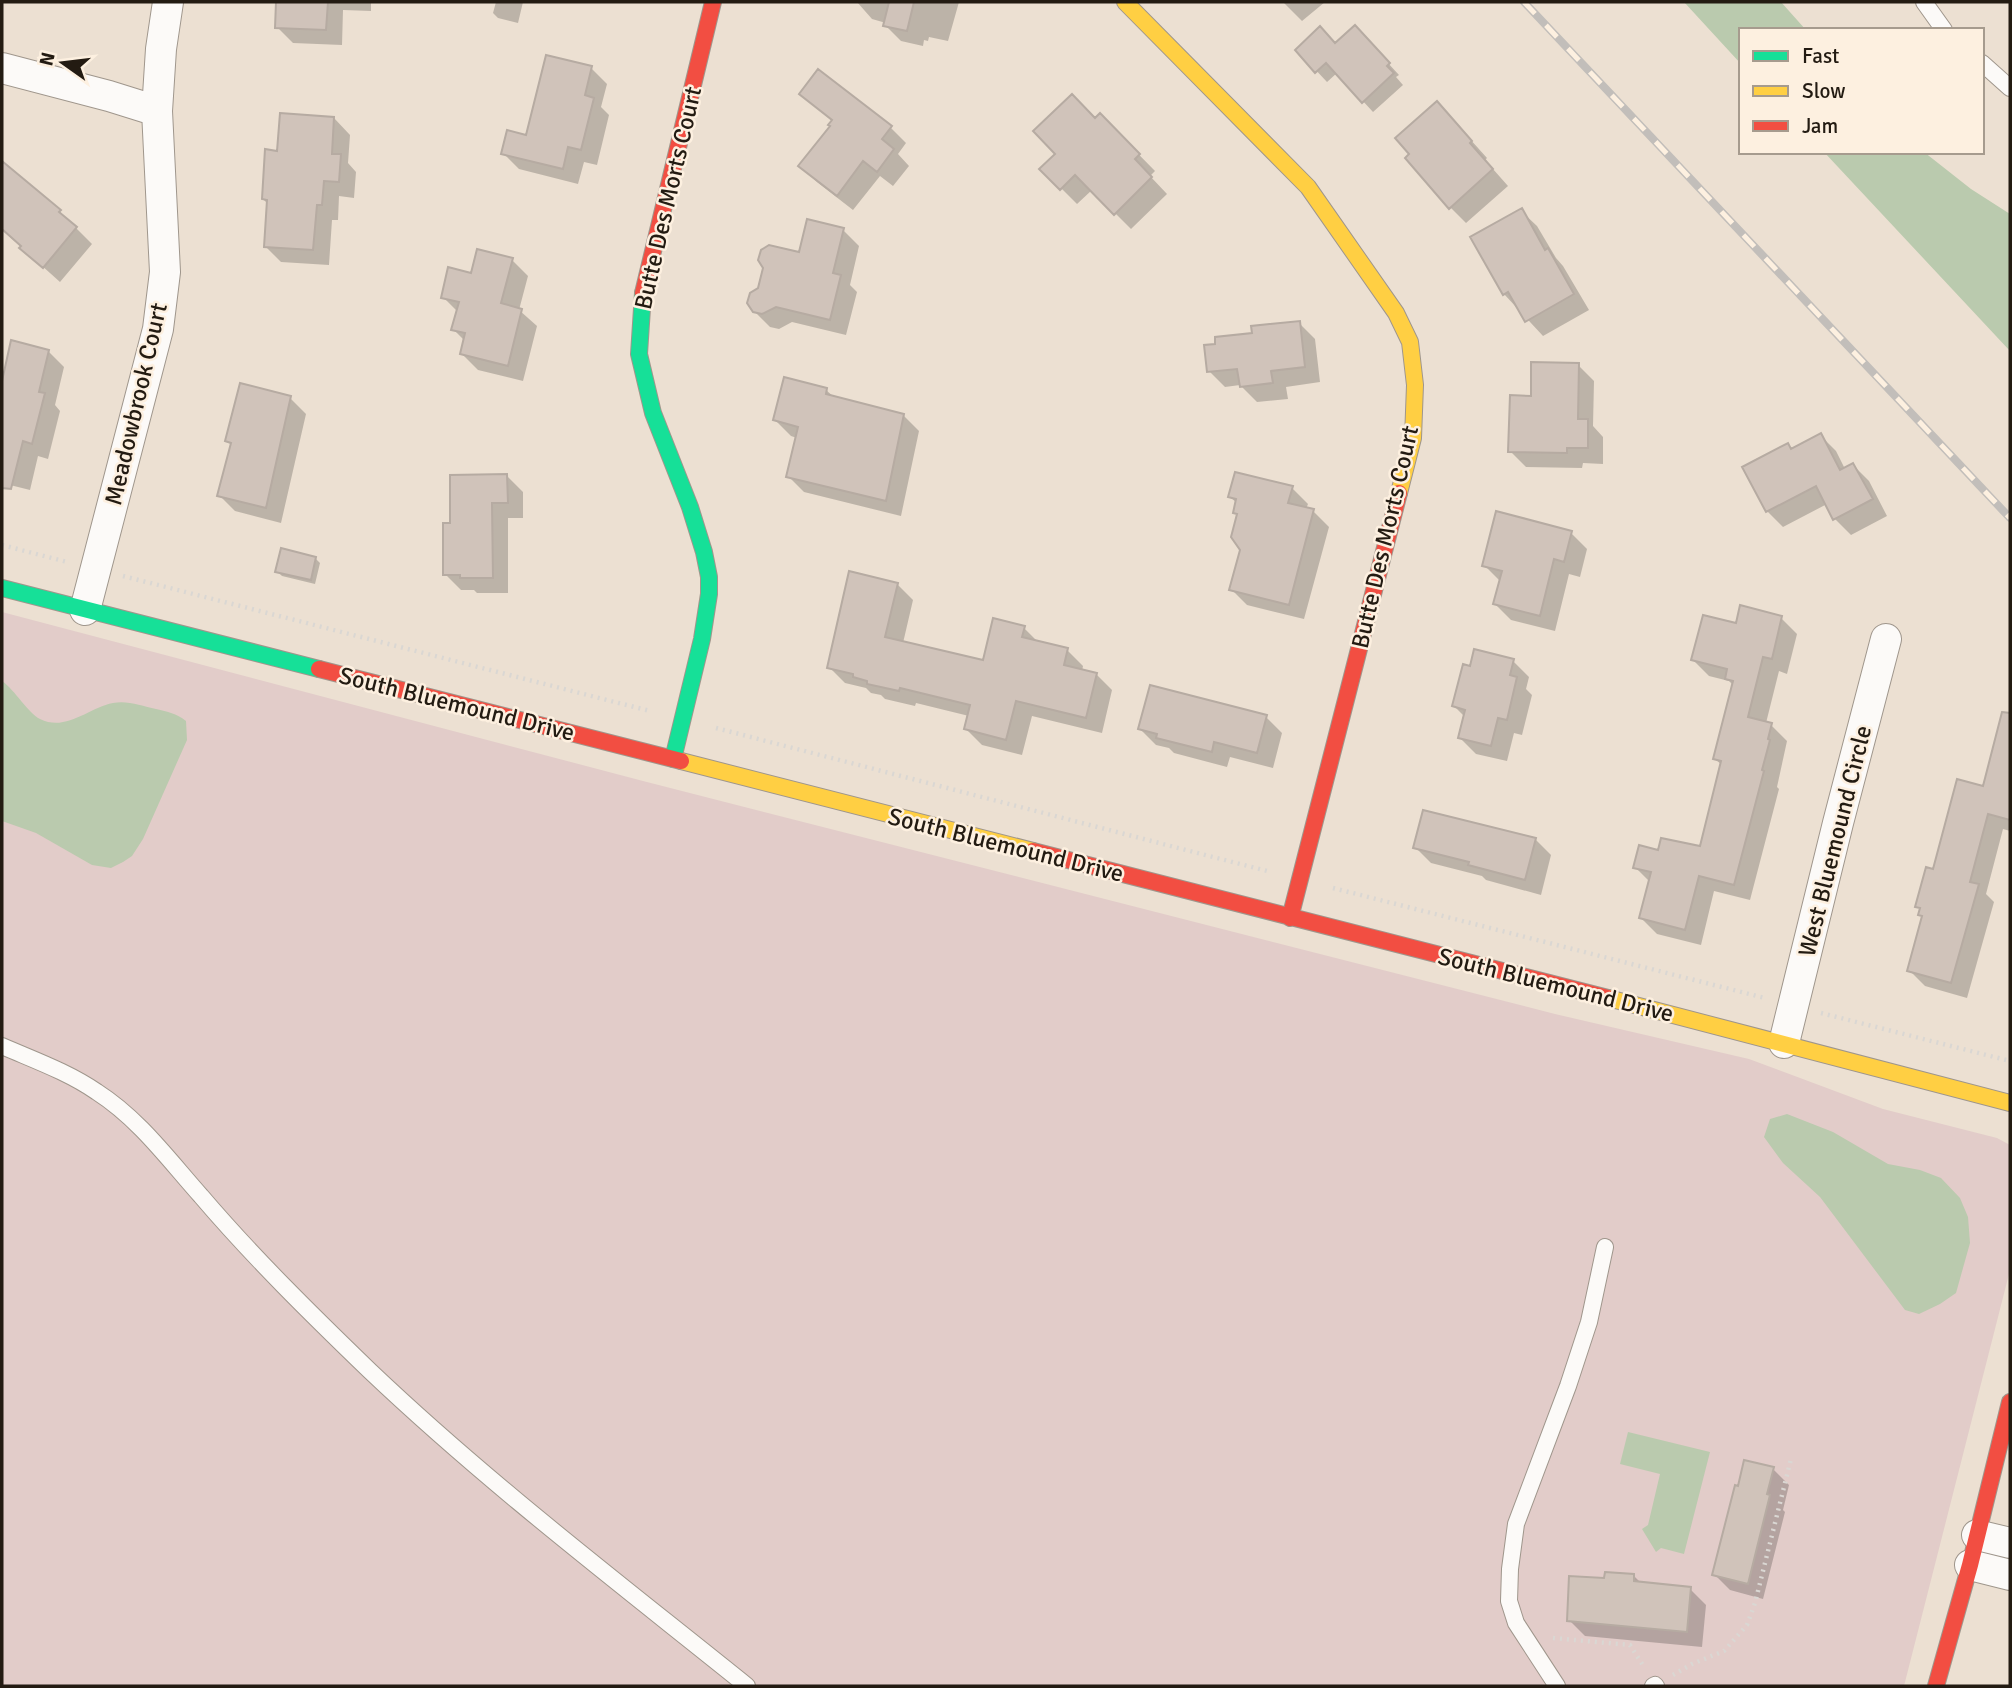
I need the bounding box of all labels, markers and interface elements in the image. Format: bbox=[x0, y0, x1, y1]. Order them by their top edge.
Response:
north arrow bbox=[28, 28, 98, 98]
legend bbox=[1739, 28, 1984, 154]
text: Fast bbox=[1802, 43, 1839, 69]
text: N bbox=[34, 50, 61, 68]
text: Slow bbox=[1802, 78, 1846, 104]
street label: Butte Des Morts Court bbox=[628, 84, 708, 312]
text: Jam bbox=[1802, 113, 1838, 139]
street label: Meadowbrook Court bbox=[98, 300, 174, 508]
street label: Butte Des Morts Court bbox=[1345, 423, 1425, 651]
street label: South Bluemound Drive bbox=[336, 660, 578, 748]
street label: West Bluemound Circle bbox=[1792, 722, 1878, 960]
street label: South Bluemound Drive bbox=[885, 801, 1127, 889]
street label: South Bluemound Drive bbox=[1435, 941, 1677, 1029]

